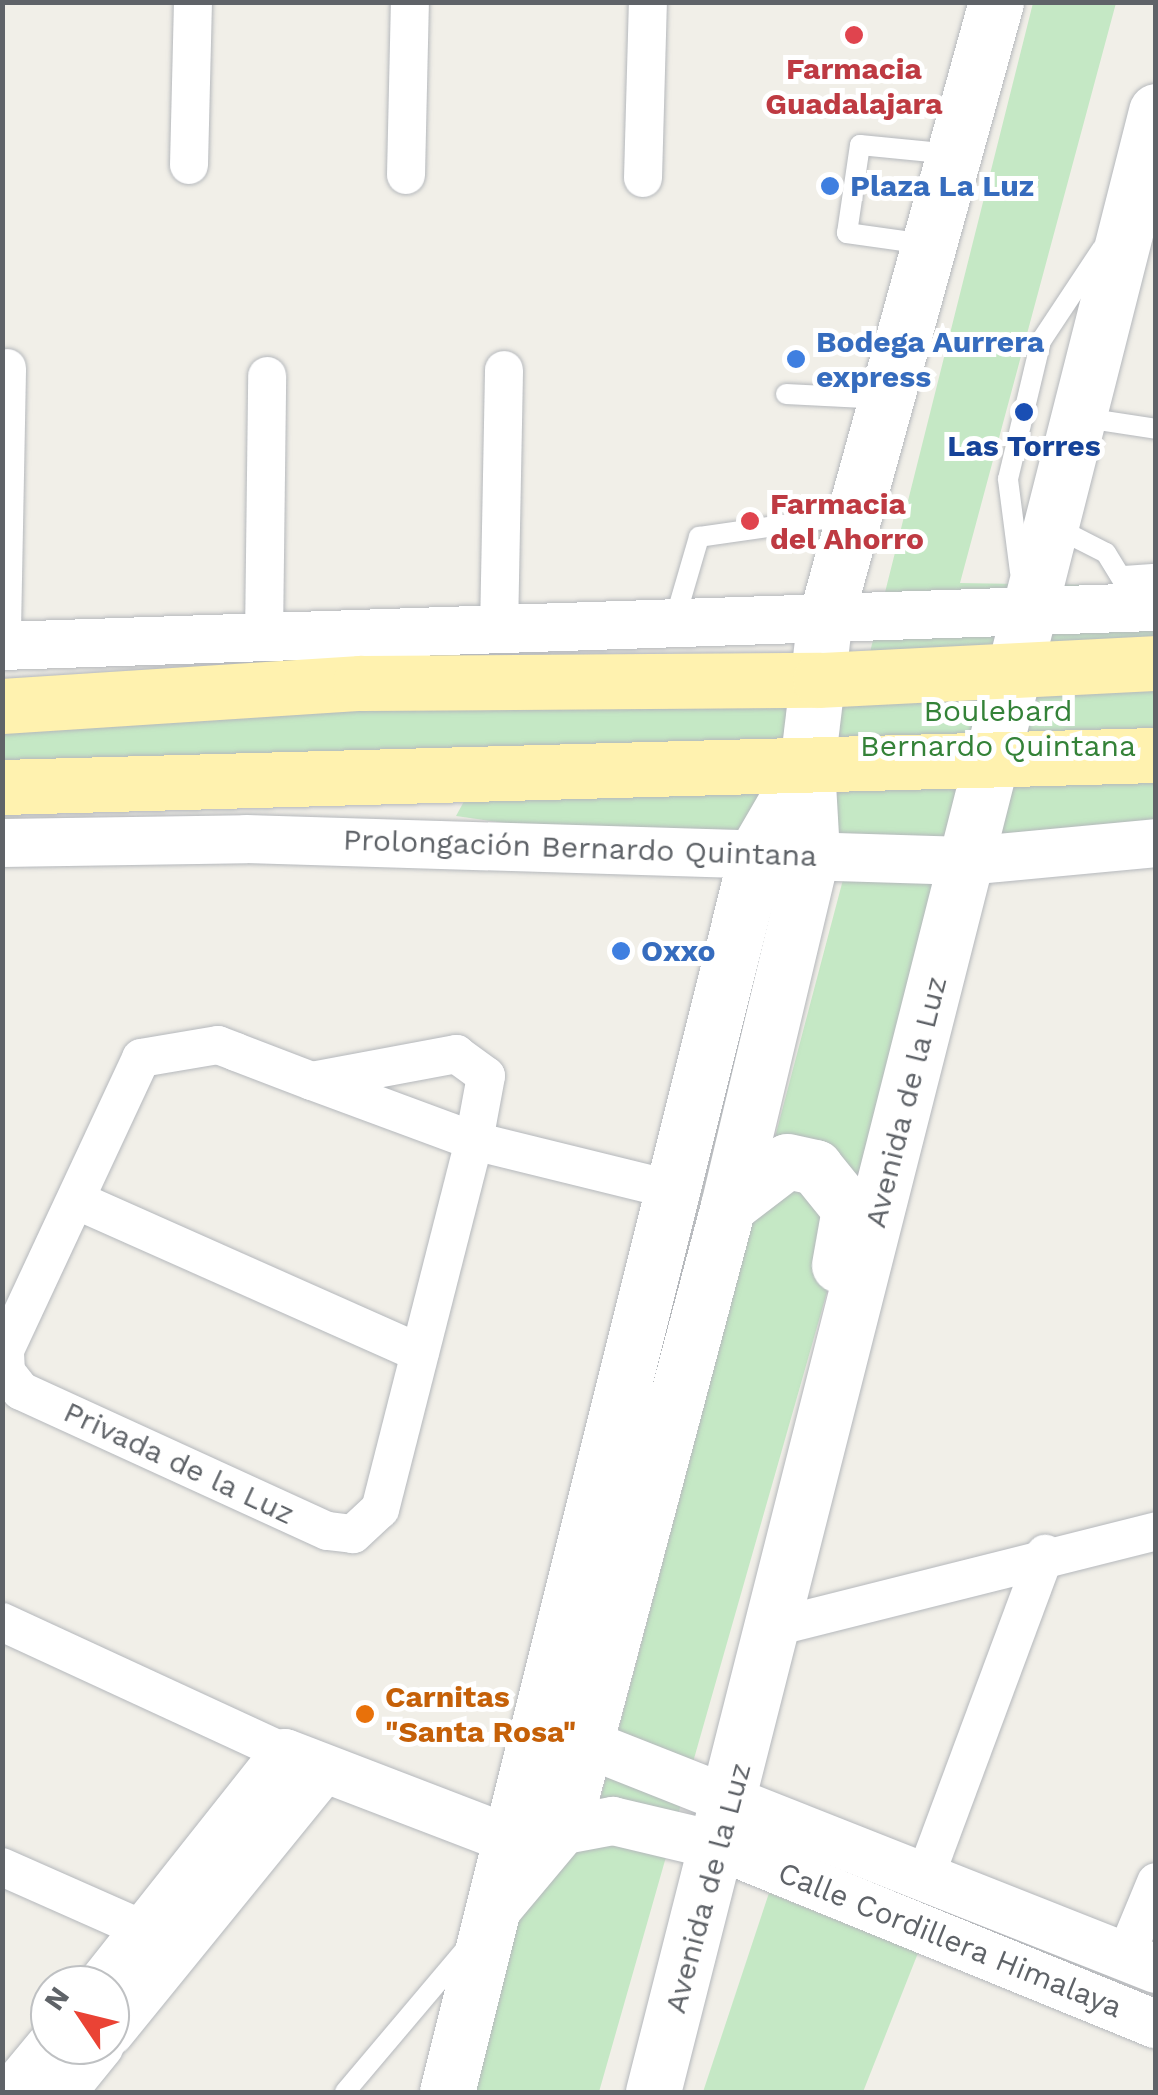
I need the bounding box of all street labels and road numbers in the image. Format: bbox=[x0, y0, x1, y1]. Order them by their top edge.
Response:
street label: Prolongación Bernardo Quintana bbox=[342, 822, 818, 874]
street label: Avenida de la Luz bbox=[857, 972, 955, 1232]
street label: Privada de la Luz bbox=[57, 1394, 301, 1532]
street label: Avenida de la Luz bbox=[657, 1758, 759, 2018]
street label: Calle Cordillera Himalaya bbox=[773, 1854, 1127, 2026]

